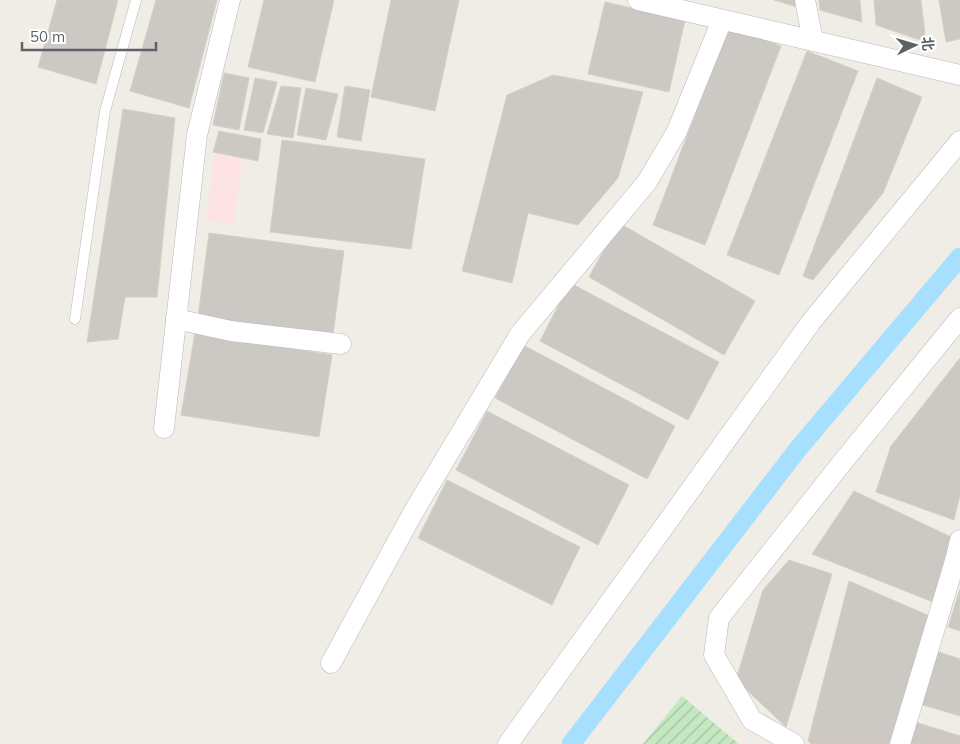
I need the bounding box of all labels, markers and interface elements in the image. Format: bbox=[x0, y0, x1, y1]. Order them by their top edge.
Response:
scale bar bbox=[22, 20, 156, 52]
north arrow bbox=[890, 20, 940, 70]
text: 50 m bbox=[30, 27, 65, 46]
text: 北 bbox=[918, 36, 938, 52]

